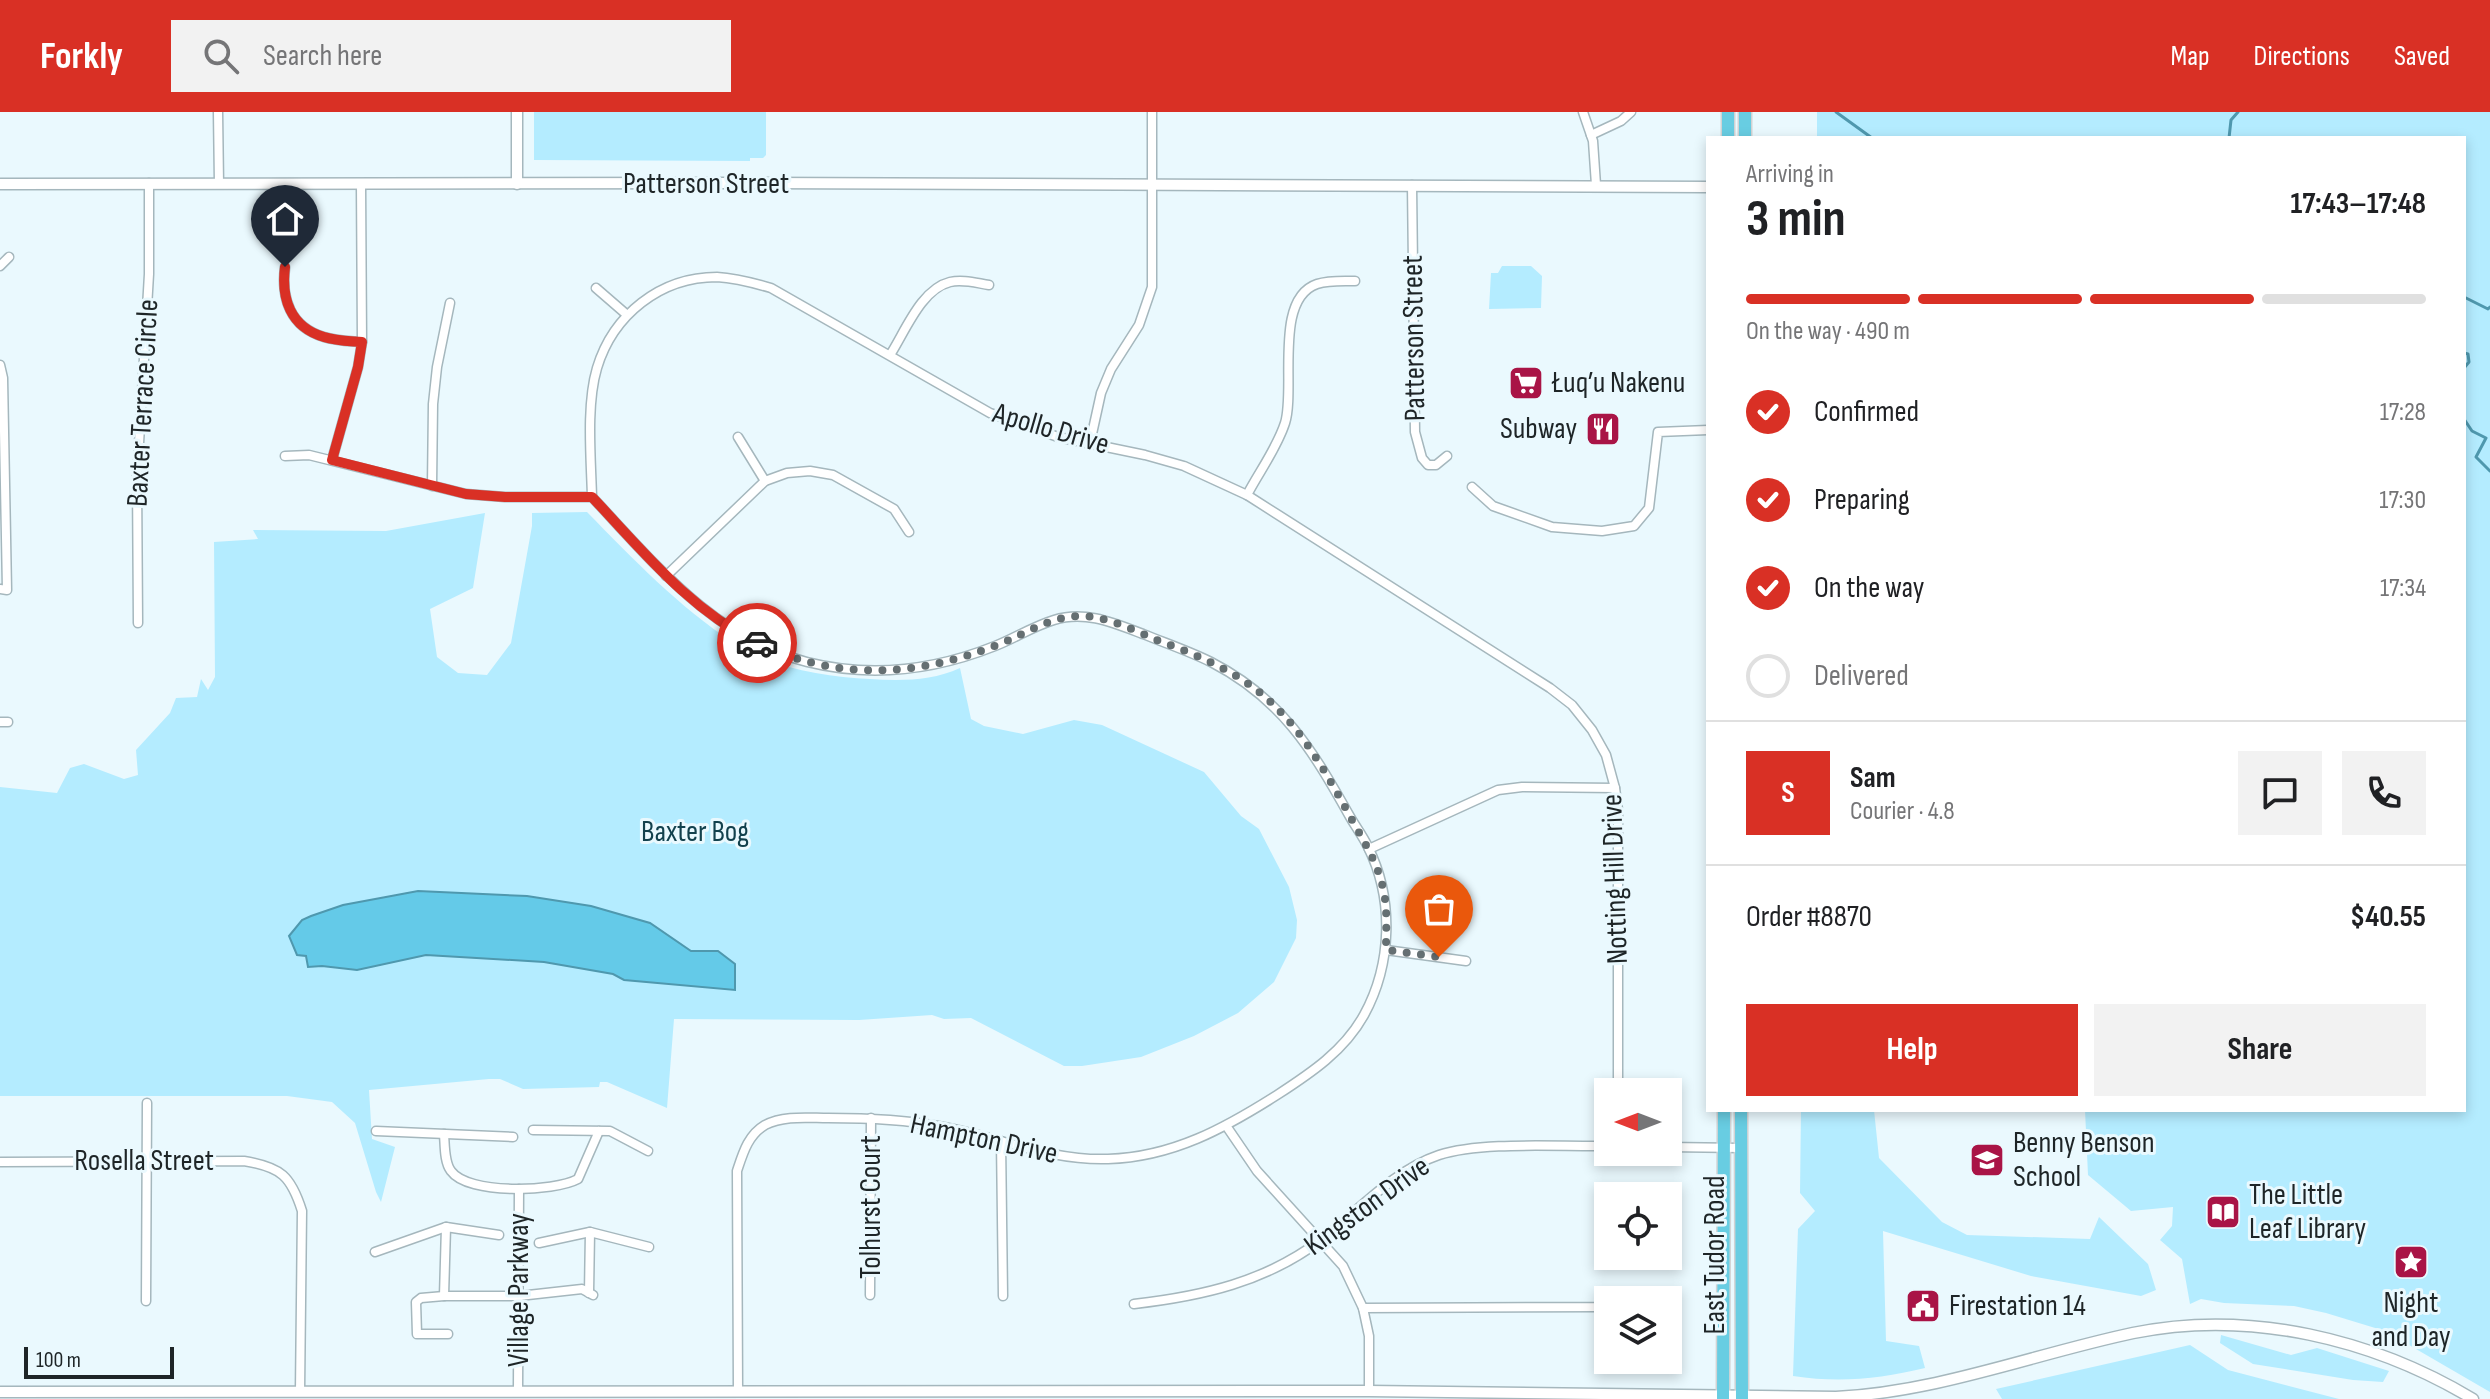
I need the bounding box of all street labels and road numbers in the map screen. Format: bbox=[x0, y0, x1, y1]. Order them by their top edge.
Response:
street label: Patterson Street bbox=[623, 166, 789, 202]
street label: Patterson Street bbox=[1395, 255, 1433, 421]
street label: Baxter Terrace Circle bbox=[120, 298, 166, 508]
street label: Apollo Drive bbox=[988, 395, 1113, 463]
street label: Notting Hill Drive bbox=[1594, 793, 1636, 965]
street label: Hampton Drive bbox=[907, 1106, 1061, 1172]
street label: Tolhurst Court bbox=[853, 1135, 889, 1279]
street label: Rosella Street bbox=[74, 1143, 214, 1179]
street label: Kingston Drive bbox=[1297, 1148, 1437, 1264]
street label: East Tudor Road bbox=[1697, 1175, 1733, 1335]
street label: Village Parkway bbox=[501, 1213, 537, 1367]

